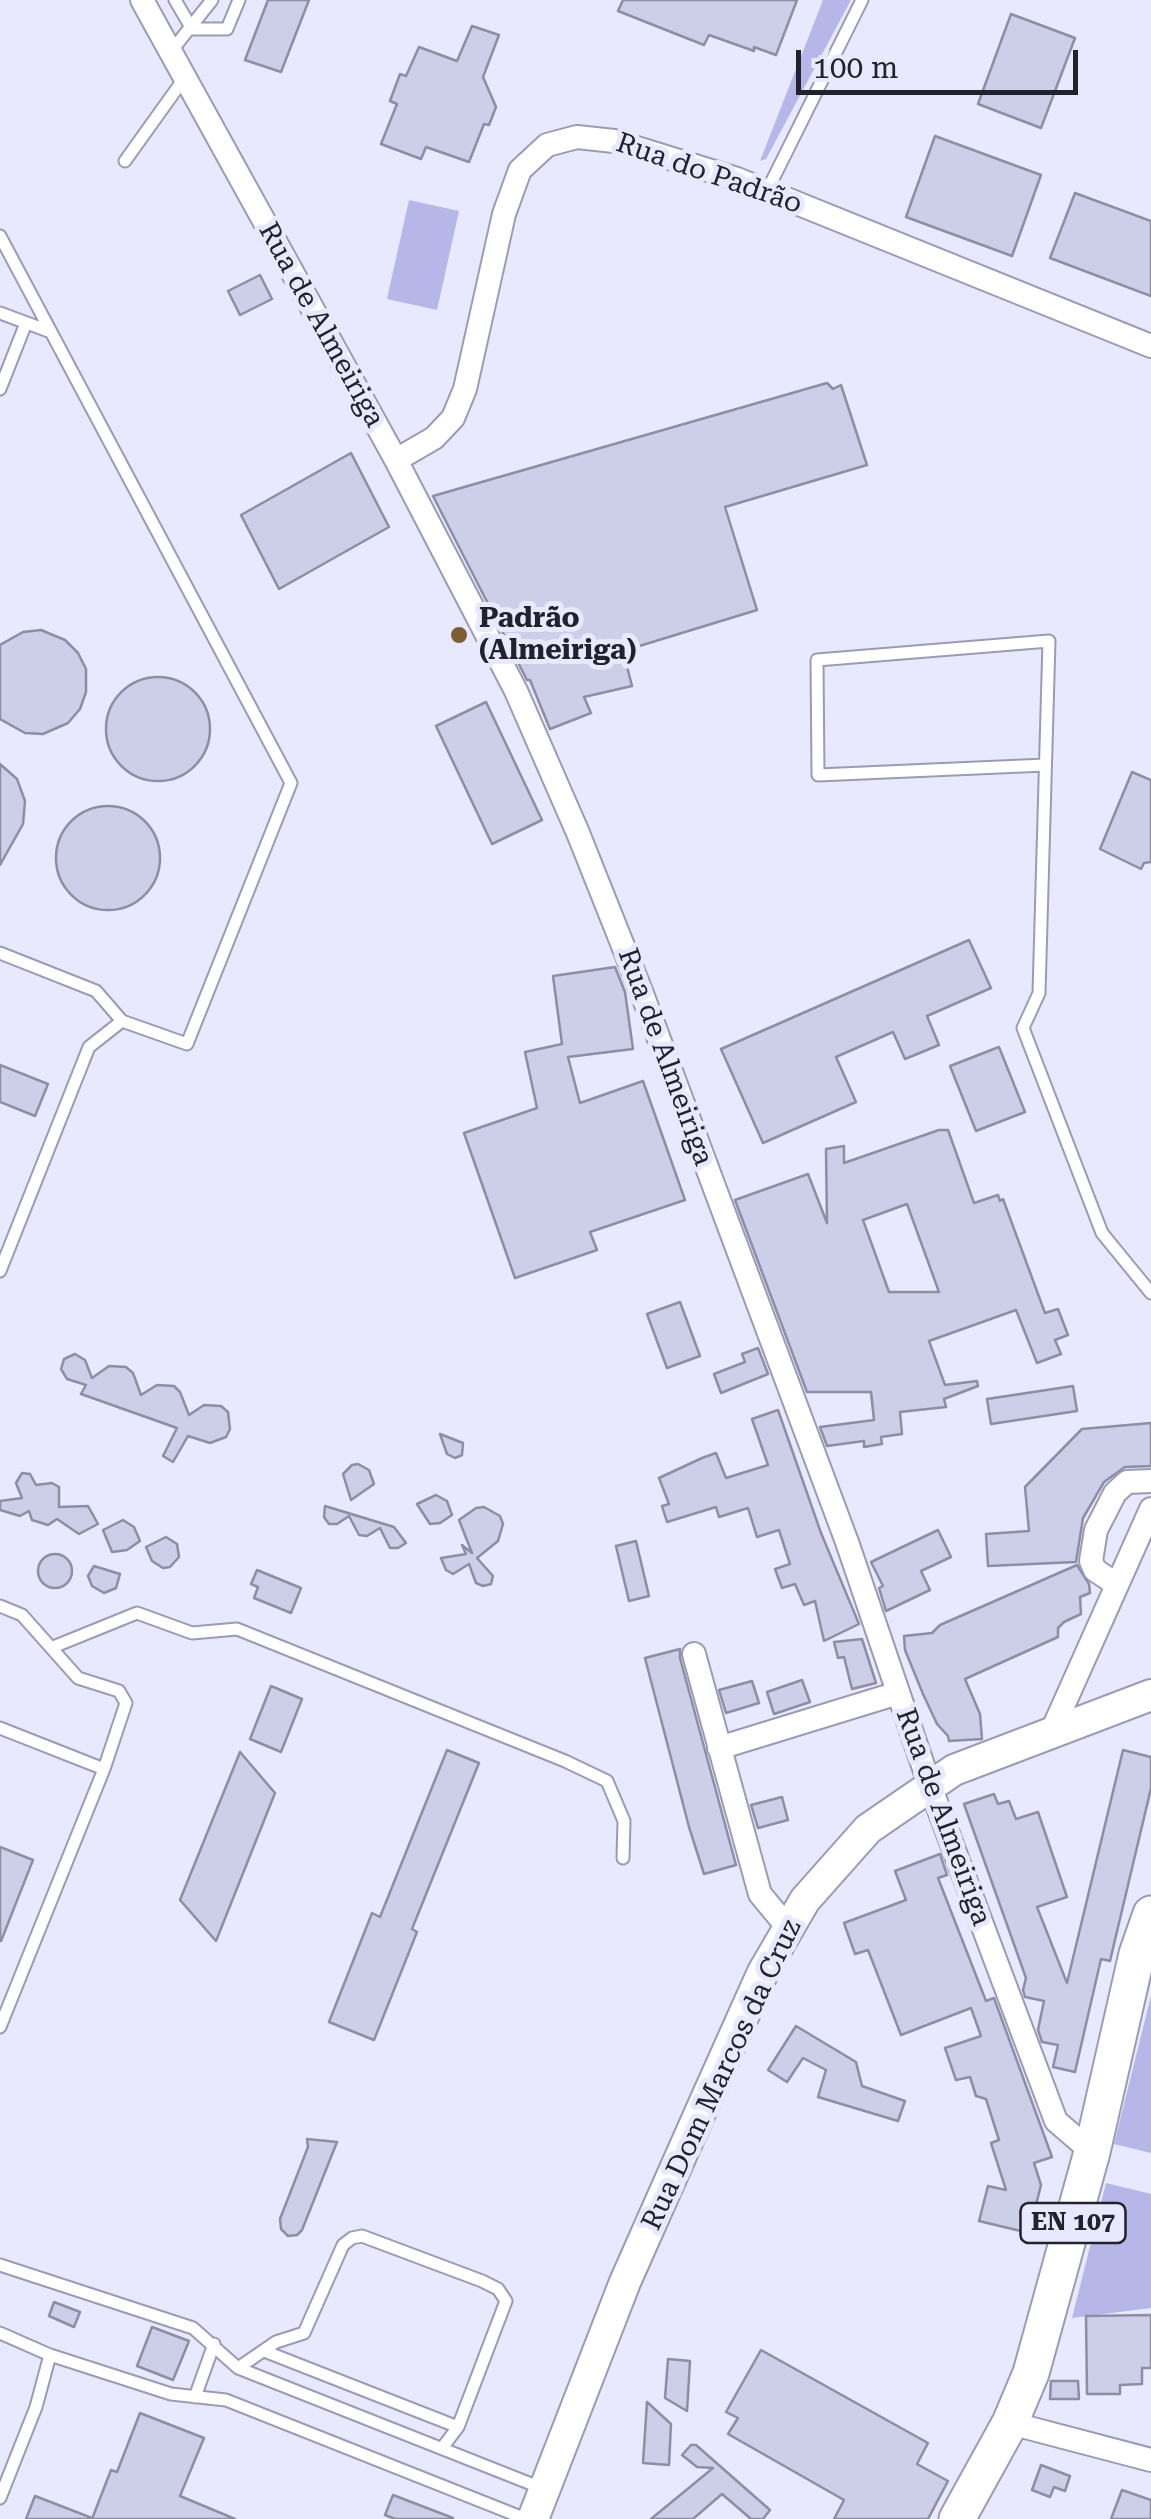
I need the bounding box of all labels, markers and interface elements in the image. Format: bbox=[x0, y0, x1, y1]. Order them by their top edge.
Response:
scale bar bbox=[801, 30, 1084, 92]
text: 100 m bbox=[813, 50, 898, 85]
street label: Rua do Padrão bbox=[612, 126, 806, 222]
street label: Rua de Almeiriga bbox=[251, 217, 391, 433]
place label: Padrão (Almeiriga) bbox=[479, 602, 636, 668]
marker: Padrão (Almeiriga) bbox=[448, 624, 470, 646]
street label: Rua de Almeiriga bbox=[610, 944, 720, 1170]
street label: Rua de Almeiriga bbox=[888, 1704, 998, 1930]
street label: Rua Dom Marcos da Cruz bbox=[635, 1914, 809, 2236]
road number: EN 107 bbox=[1020, 2203, 1126, 2243]

